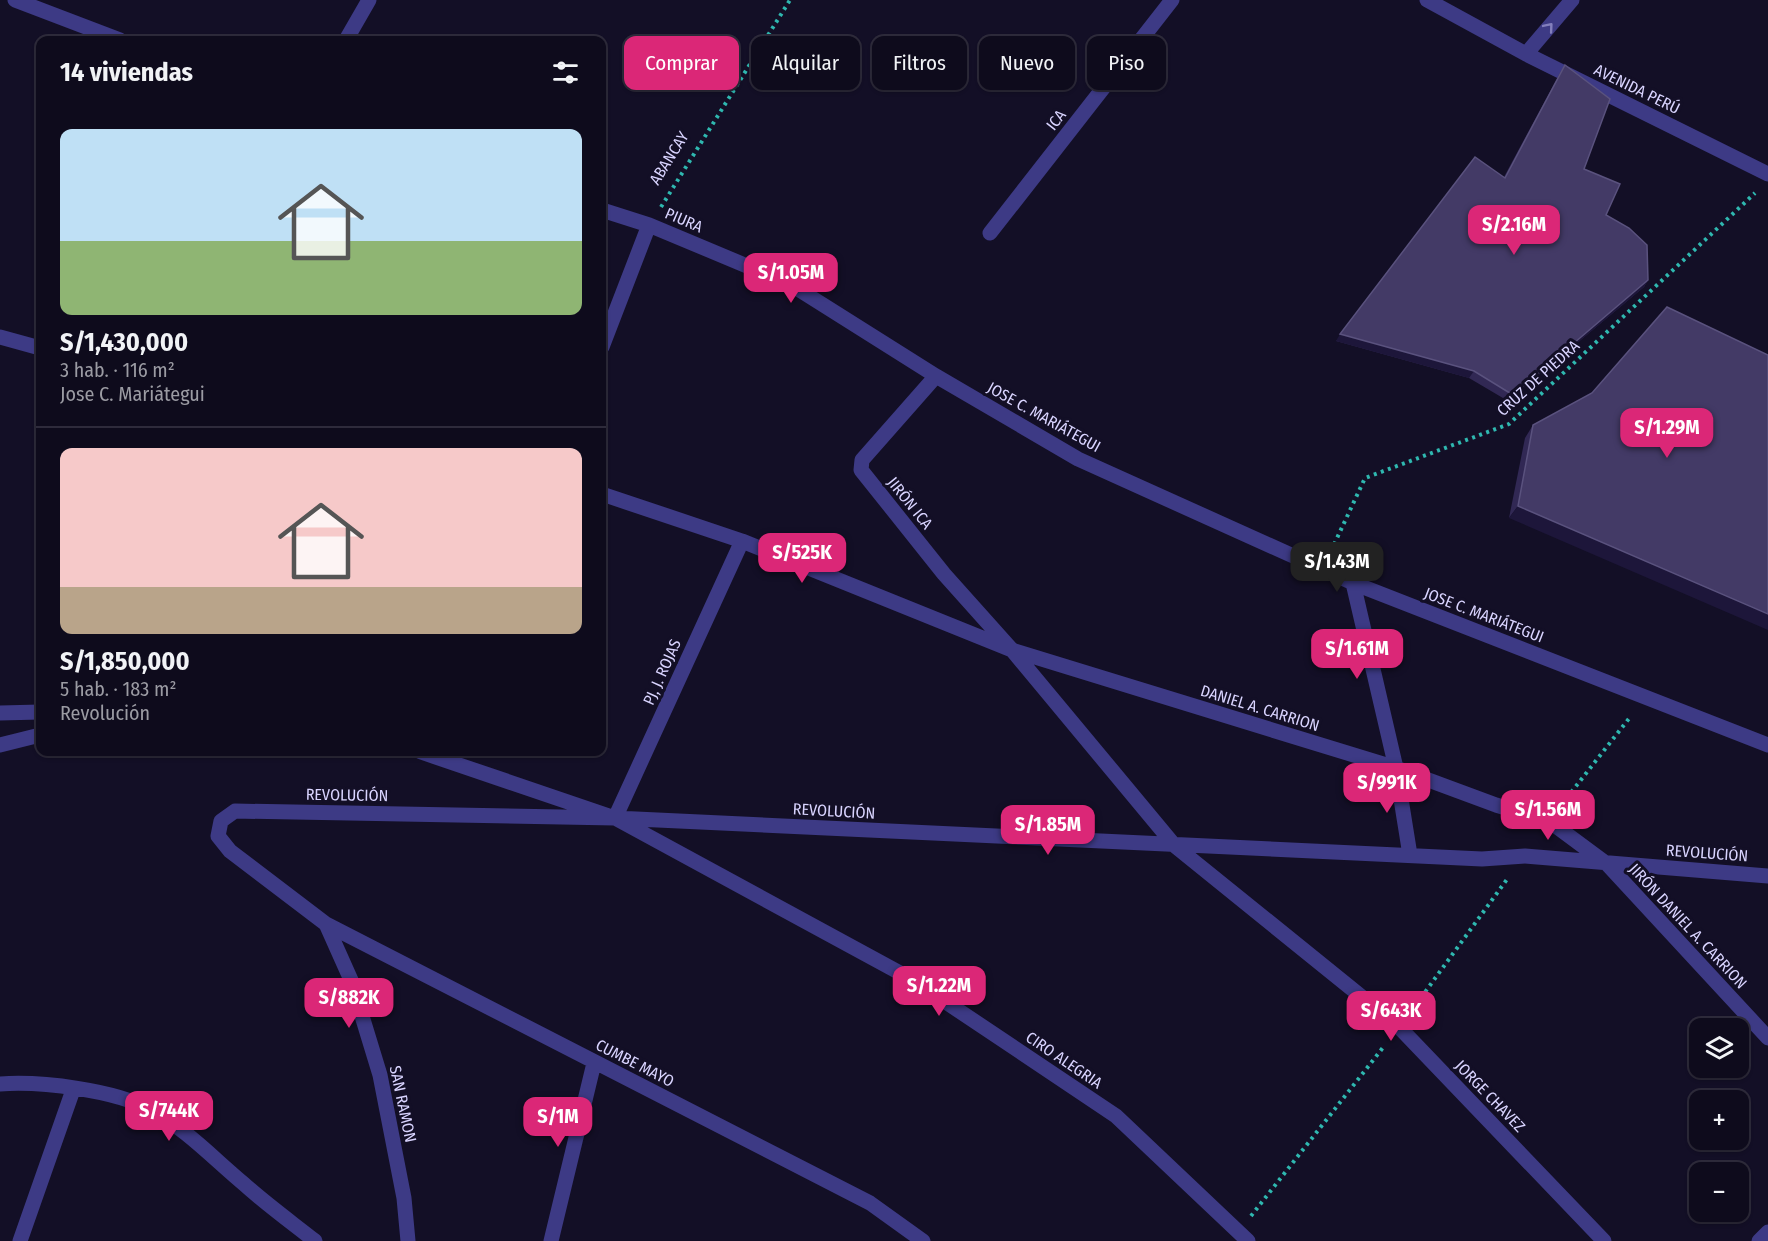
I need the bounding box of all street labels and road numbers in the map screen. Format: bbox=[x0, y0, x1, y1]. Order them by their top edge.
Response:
street label: AVENIDA PERÚ bbox=[1591, 60, 1683, 118]
street label: ICA bbox=[1042, 106, 1070, 134]
street label: ABANCAY bbox=[645, 128, 693, 188]
street label: PIURA bbox=[662, 204, 706, 237]
street label: CRUZ DE PIEDRA bbox=[1493, 336, 1584, 420]
street label: JOSE C. MARIÁTEGUI bbox=[984, 378, 1104, 456]
street label: JIRÓN ICA bbox=[883, 473, 937, 533]
street label: JOSE C. MARIÁTEGUI bbox=[1421, 583, 1547, 647]
street label: PJ, J. ROJAS bbox=[639, 636, 685, 708]
street label: DANIEL A. CARRION bbox=[1198, 681, 1322, 735]
street label: REVOLUCIÓN bbox=[306, 785, 388, 805]
street label: REVOLUCIÓN bbox=[792, 799, 876, 823]
street label: REVOLUCIÓN bbox=[1665, 841, 1749, 865]
street label: JIRÓN DANIEL A. CARRION bbox=[1625, 860, 1751, 992]
street label: CIRO ALEGRIA bbox=[1022, 1028, 1106, 1093]
street label: CUMBE MAYO bbox=[593, 1035, 677, 1091]
street label: JORGE CHAVEZ bbox=[1451, 1056, 1529, 1136]
street label: SAN RAMON bbox=[386, 1064, 420, 1144]

